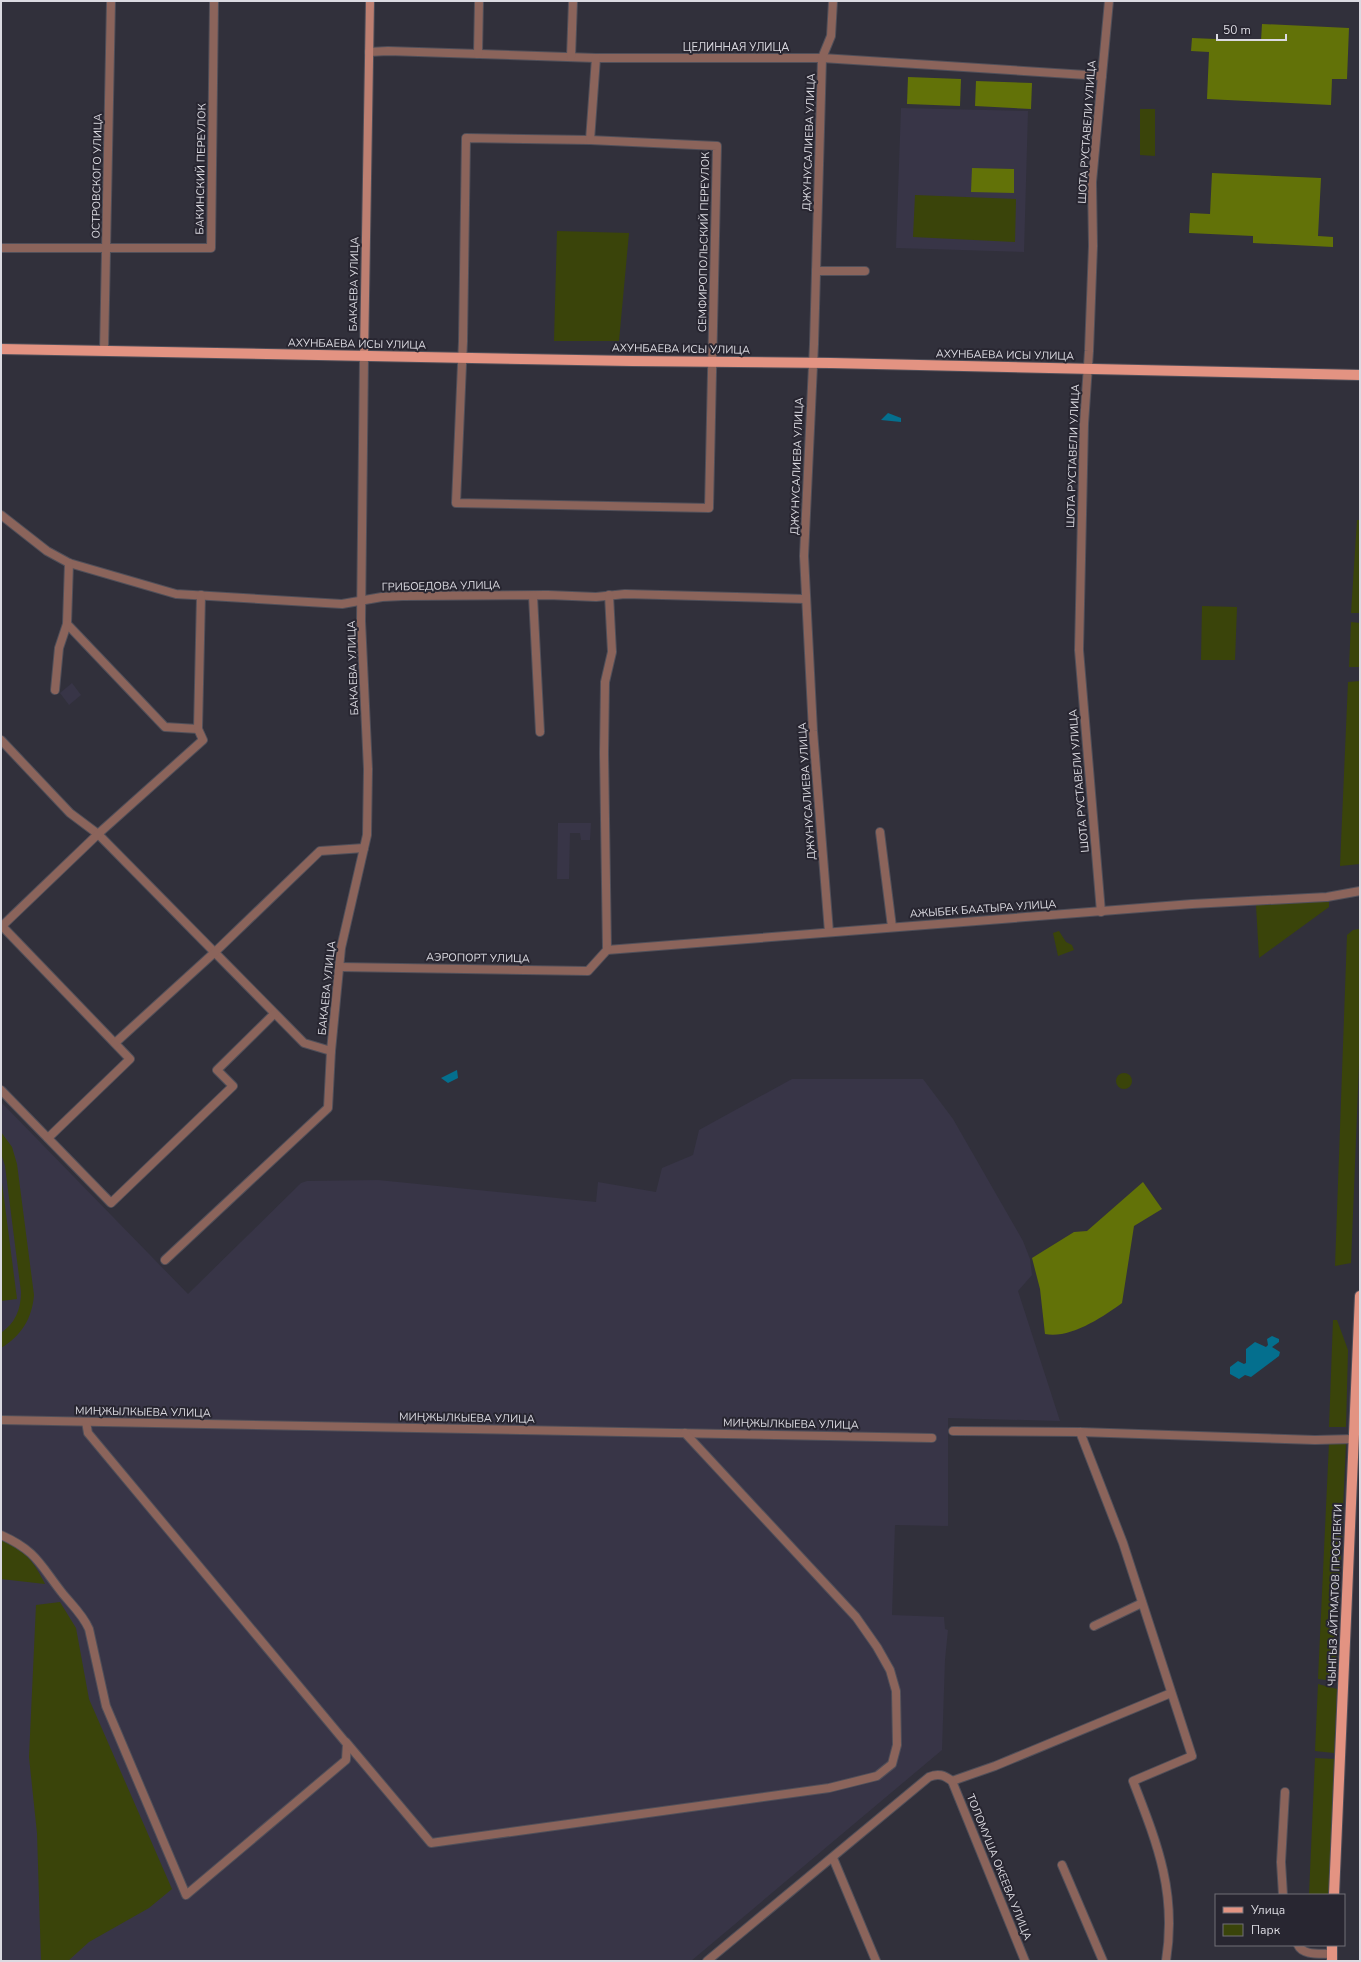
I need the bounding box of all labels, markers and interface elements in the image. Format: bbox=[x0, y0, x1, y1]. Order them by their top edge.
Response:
scale bar bbox=[1217, 16, 1286, 42]
text: 50 m bbox=[1223, 22, 1251, 38]
street label: ЦЕЛИННАЯ УЛИЦА bbox=[683, 40, 789, 55]
street label: ШОТА РУСТАВЕЛИ УЛИЦА bbox=[1074, 60, 1100, 204]
street label: ДЖУНУСАЛИЕВА УЛИЦА bbox=[799, 73, 819, 211]
street label: БАКИНСКИЙ ПЕРЕУЛОК bbox=[192, 103, 210, 235]
street label: ОСТРОВСКОГО УЛИЦА bbox=[88, 113, 106, 239]
street label: СЕМФИРОПОЛЬСКИЙ ПЕРЕУЛОК bbox=[695, 152, 713, 332]
street label: БАКАЕВА УЛИЦА bbox=[346, 236, 362, 332]
street label: АХУНБАЕВА ИСЫ УЛИЦА bbox=[288, 335, 426, 353]
street label: АХУНБАЕВА ИСЫ УЛИЦА bbox=[612, 340, 750, 358]
street label: АХУНБАЕВА ИСЫ УЛИЦА bbox=[936, 346, 1074, 364]
street label: ШОТА РУСТАВЕЛИ УЛИЦА bbox=[1063, 384, 1083, 528]
street label: ДЖУНУСАЛИЕВА УЛИЦА bbox=[787, 397, 807, 535]
street label: ГРИБОЕДОВА УЛИЦА bbox=[382, 577, 500, 595]
street label: БАКАЕВА УЛИЦА bbox=[344, 620, 362, 716]
street label: ШОТА РУСТАВЕЛИ УЛИЦА bbox=[1065, 709, 1093, 853]
street label: ДЖУНУСАЛИЕВА УЛИЦА bbox=[795, 722, 819, 860]
street label: АЖЫБЕК БААТЫРА УЛИЦА bbox=[909, 896, 1057, 922]
street label: БАКАЕВА УЛИЦА bbox=[315, 940, 339, 1036]
street label: АЭРОПОРТ УЛИЦА bbox=[426, 950, 530, 966]
street label: МИҢЖЫЛКЫЕВА УЛИЦА bbox=[75, 1403, 211, 1421]
street label: МИҢЖЫЛКЫЕВА УЛИЦА bbox=[399, 1409, 535, 1427]
street label: МИҢЖЫЛКЫЕВА УЛИЦА bbox=[723, 1415, 859, 1433]
street label: ЧЫНГЫЗ АЙТМАТОВ ПРОСПЕКТИ bbox=[1324, 1504, 1346, 1686]
street label: ТОЛОМУША ОКЕЕВА УЛИЦА bbox=[963, 1792, 1035, 1942]
legend bbox=[1215, 1894, 1345, 1946]
text: Улица bbox=[1250, 1902, 1285, 1918]
text: Парк bbox=[1251, 1922, 1281, 1938]

